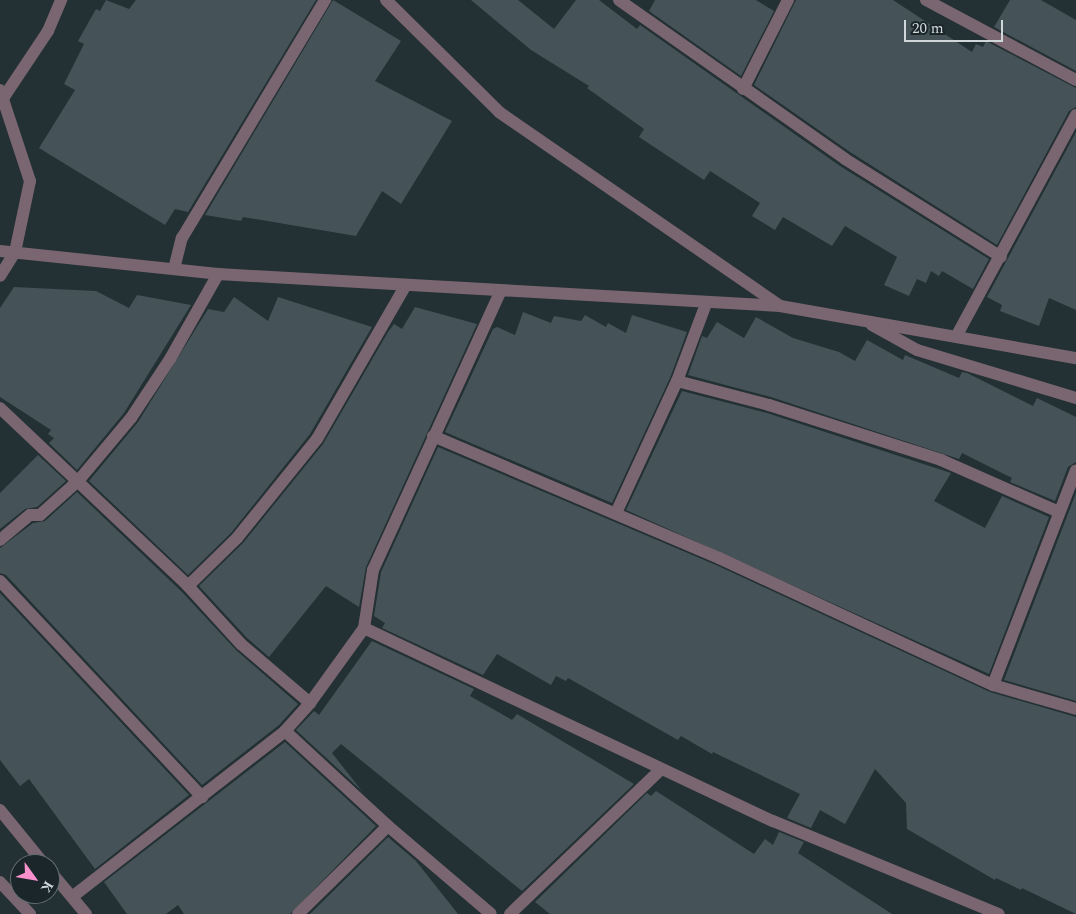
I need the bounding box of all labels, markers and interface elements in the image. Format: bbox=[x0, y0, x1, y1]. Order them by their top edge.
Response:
scale bar bbox=[906, 10, 1005, 42]
text: 20 m bbox=[912, 17, 944, 40]
north arrow bbox=[10, 854, 60, 904]
text: K bbox=[36, 877, 59, 897]

